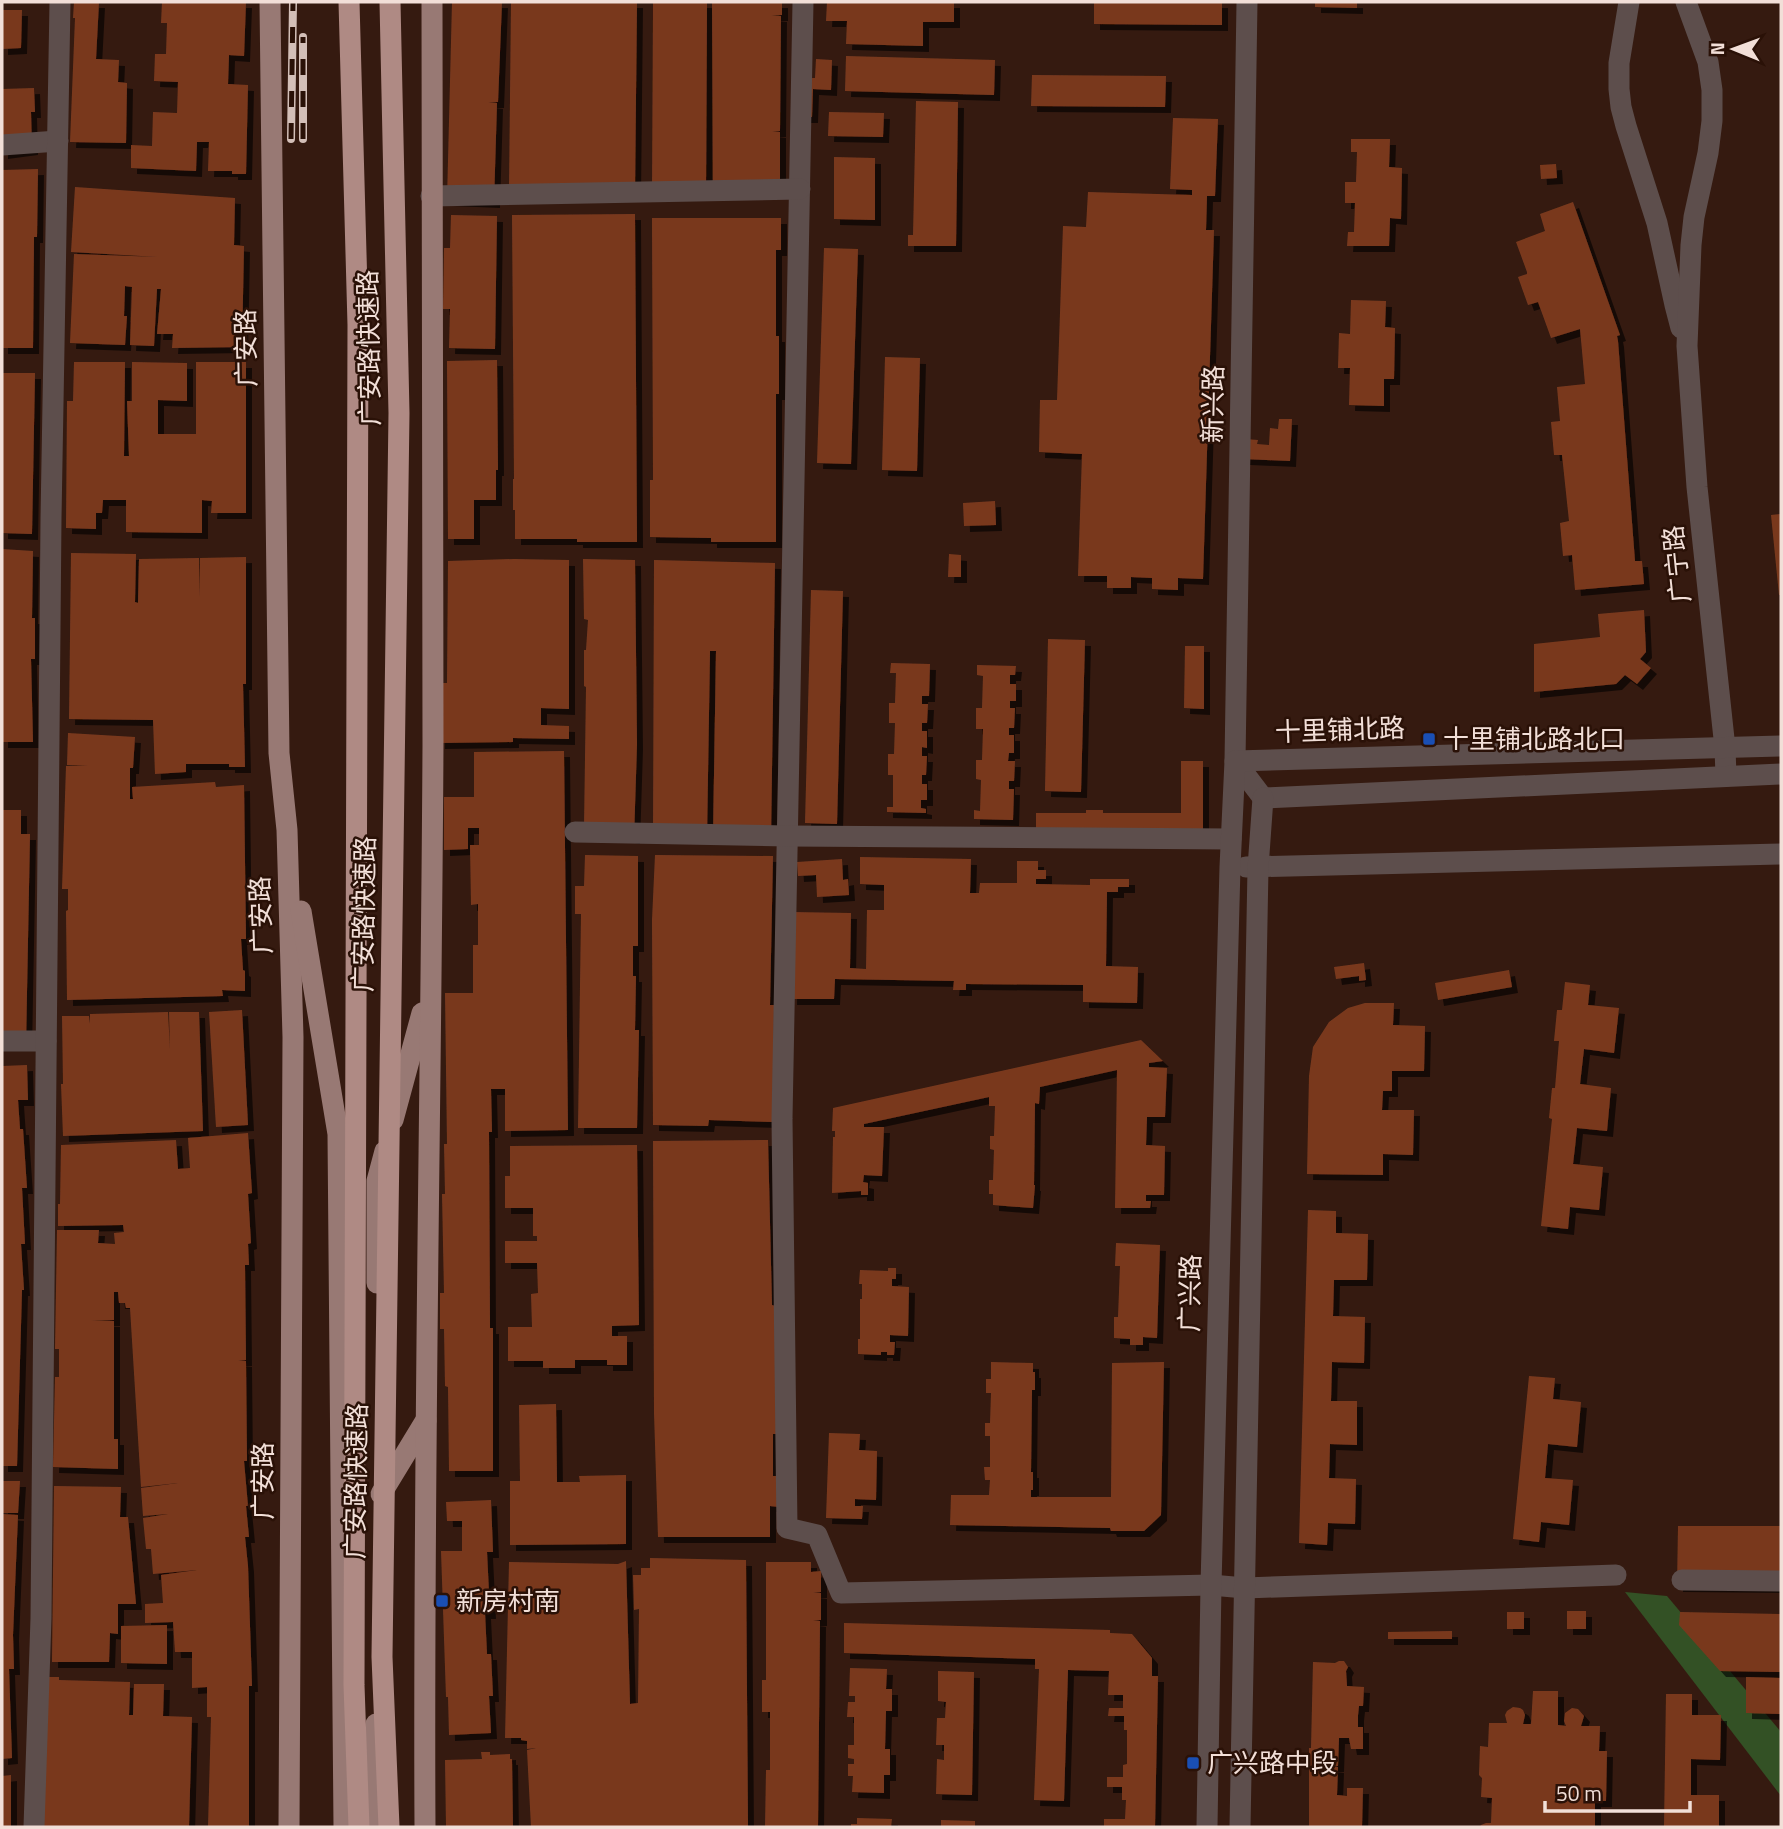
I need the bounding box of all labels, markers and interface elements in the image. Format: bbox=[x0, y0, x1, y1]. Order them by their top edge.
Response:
north arrow bbox=[1699, 14, 1769, 84]
text: N bbox=[1702, 42, 1731, 56]
street label: 广安路快速路 bbox=[348, 270, 389, 426]
street label: 广安路 bbox=[225, 309, 266, 387]
street label: 新兴路 bbox=[1192, 365, 1233, 443]
street label: 广宁路 bbox=[1653, 523, 1700, 605]
street label: 十里铺北路 bbox=[1274, 708, 1406, 751]
place label: 十里铺北路北口 bbox=[1443, 719, 1625, 758]
marker: 十里铺北路北口 bbox=[1421, 731, 1437, 747]
street label: 广安路快速路 bbox=[343, 836, 384, 992]
street label: 广安路 bbox=[240, 875, 281, 955]
street label: 广兴路 bbox=[1169, 1254, 1210, 1332]
street label: 广安路快速路 bbox=[335, 1403, 376, 1559]
street label: 广安路 bbox=[243, 1442, 282, 1520]
place label: 新房村南 bbox=[456, 1581, 560, 1620]
marker: 新房村南 bbox=[434, 1593, 450, 1609]
place label: 广兴路中段 bbox=[1207, 1743, 1337, 1782]
marker: 广兴路中段 bbox=[1185, 1755, 1201, 1771]
scale bar bbox=[1545, 1770, 1690, 1814]
text: 50 m bbox=[1556, 1777, 1602, 1809]

